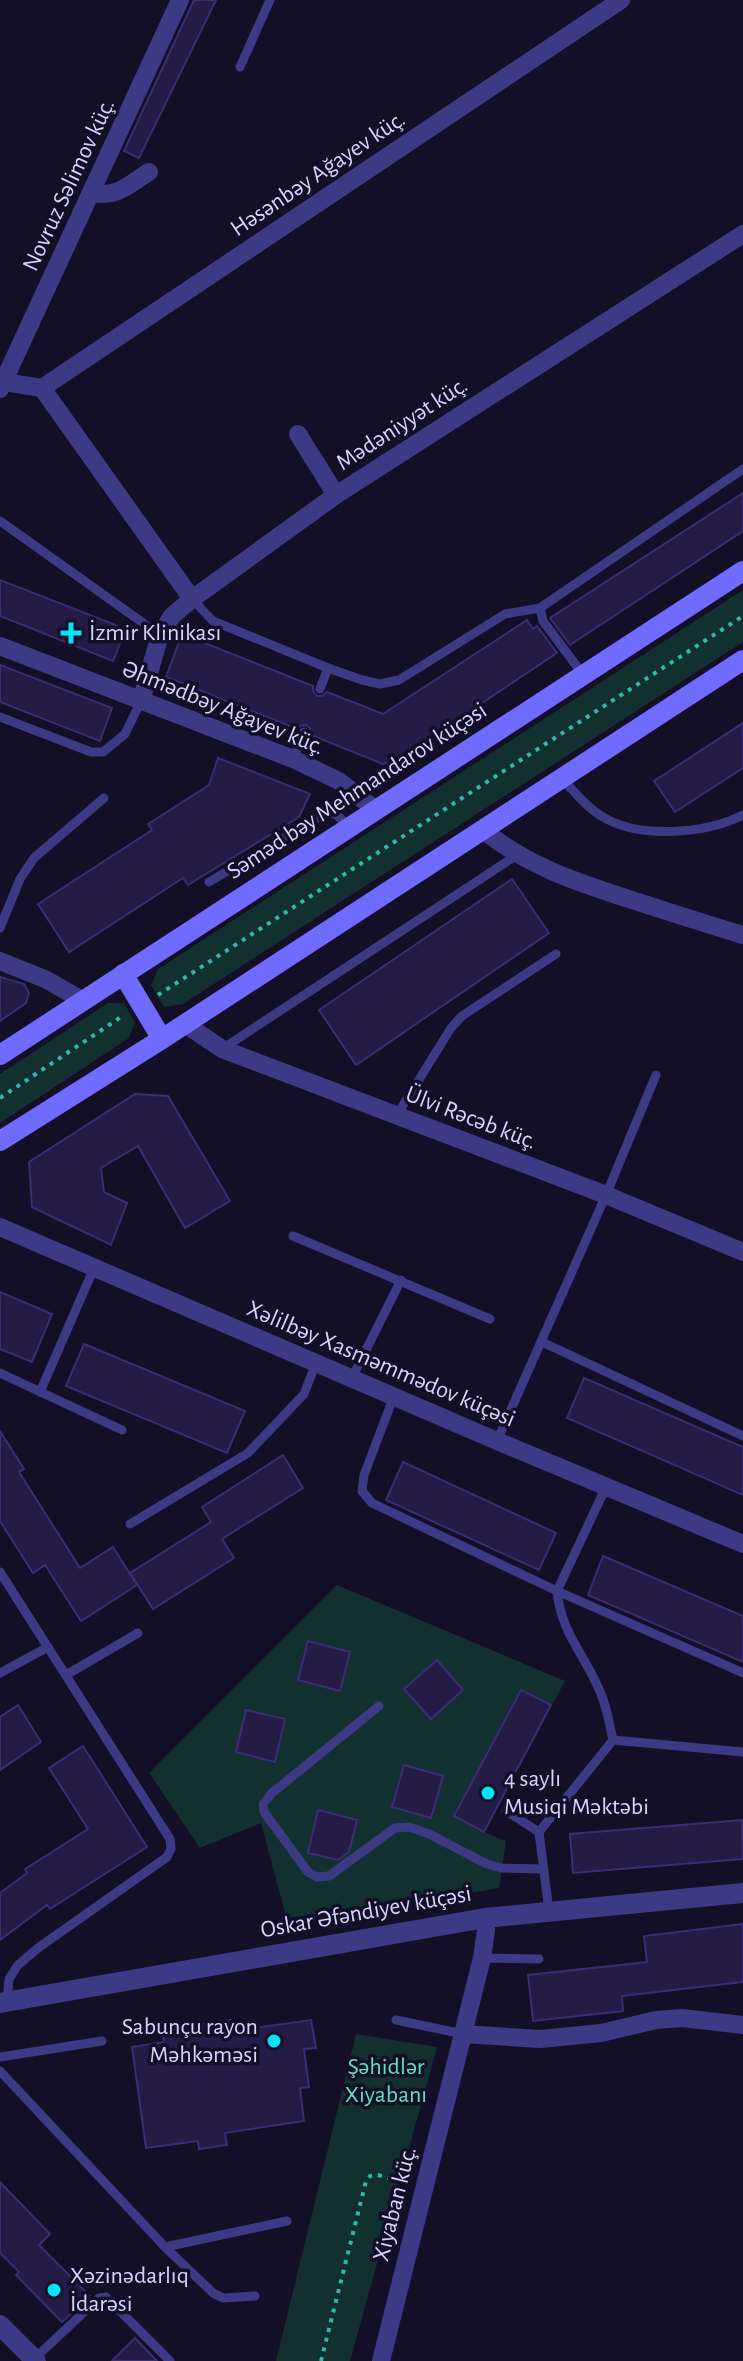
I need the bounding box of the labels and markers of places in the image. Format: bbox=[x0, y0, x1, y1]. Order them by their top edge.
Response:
place label: İzmir Klinikası bbox=[89, 620, 221, 645]
marker: İzmir Klinikası bbox=[60, 622, 82, 644]
place label: 4 saylı Musiqi Məktəbi bbox=[504, 1767, 649, 1819]
marker: 4 saylı Musiqi Məktəbi bbox=[479, 1784, 497, 1802]
place label: Sabunçu rayon Məhkəməsi bbox=[122, 2015, 258, 2067]
marker: Sabunçu rayon Məhkəməsi bbox=[265, 2032, 283, 2050]
place label: Xəzinədarlıq İdarəsi bbox=[70, 2264, 189, 2316]
marker: Xəzinədarlıq İdarəsi bbox=[45, 2281, 63, 2299]

